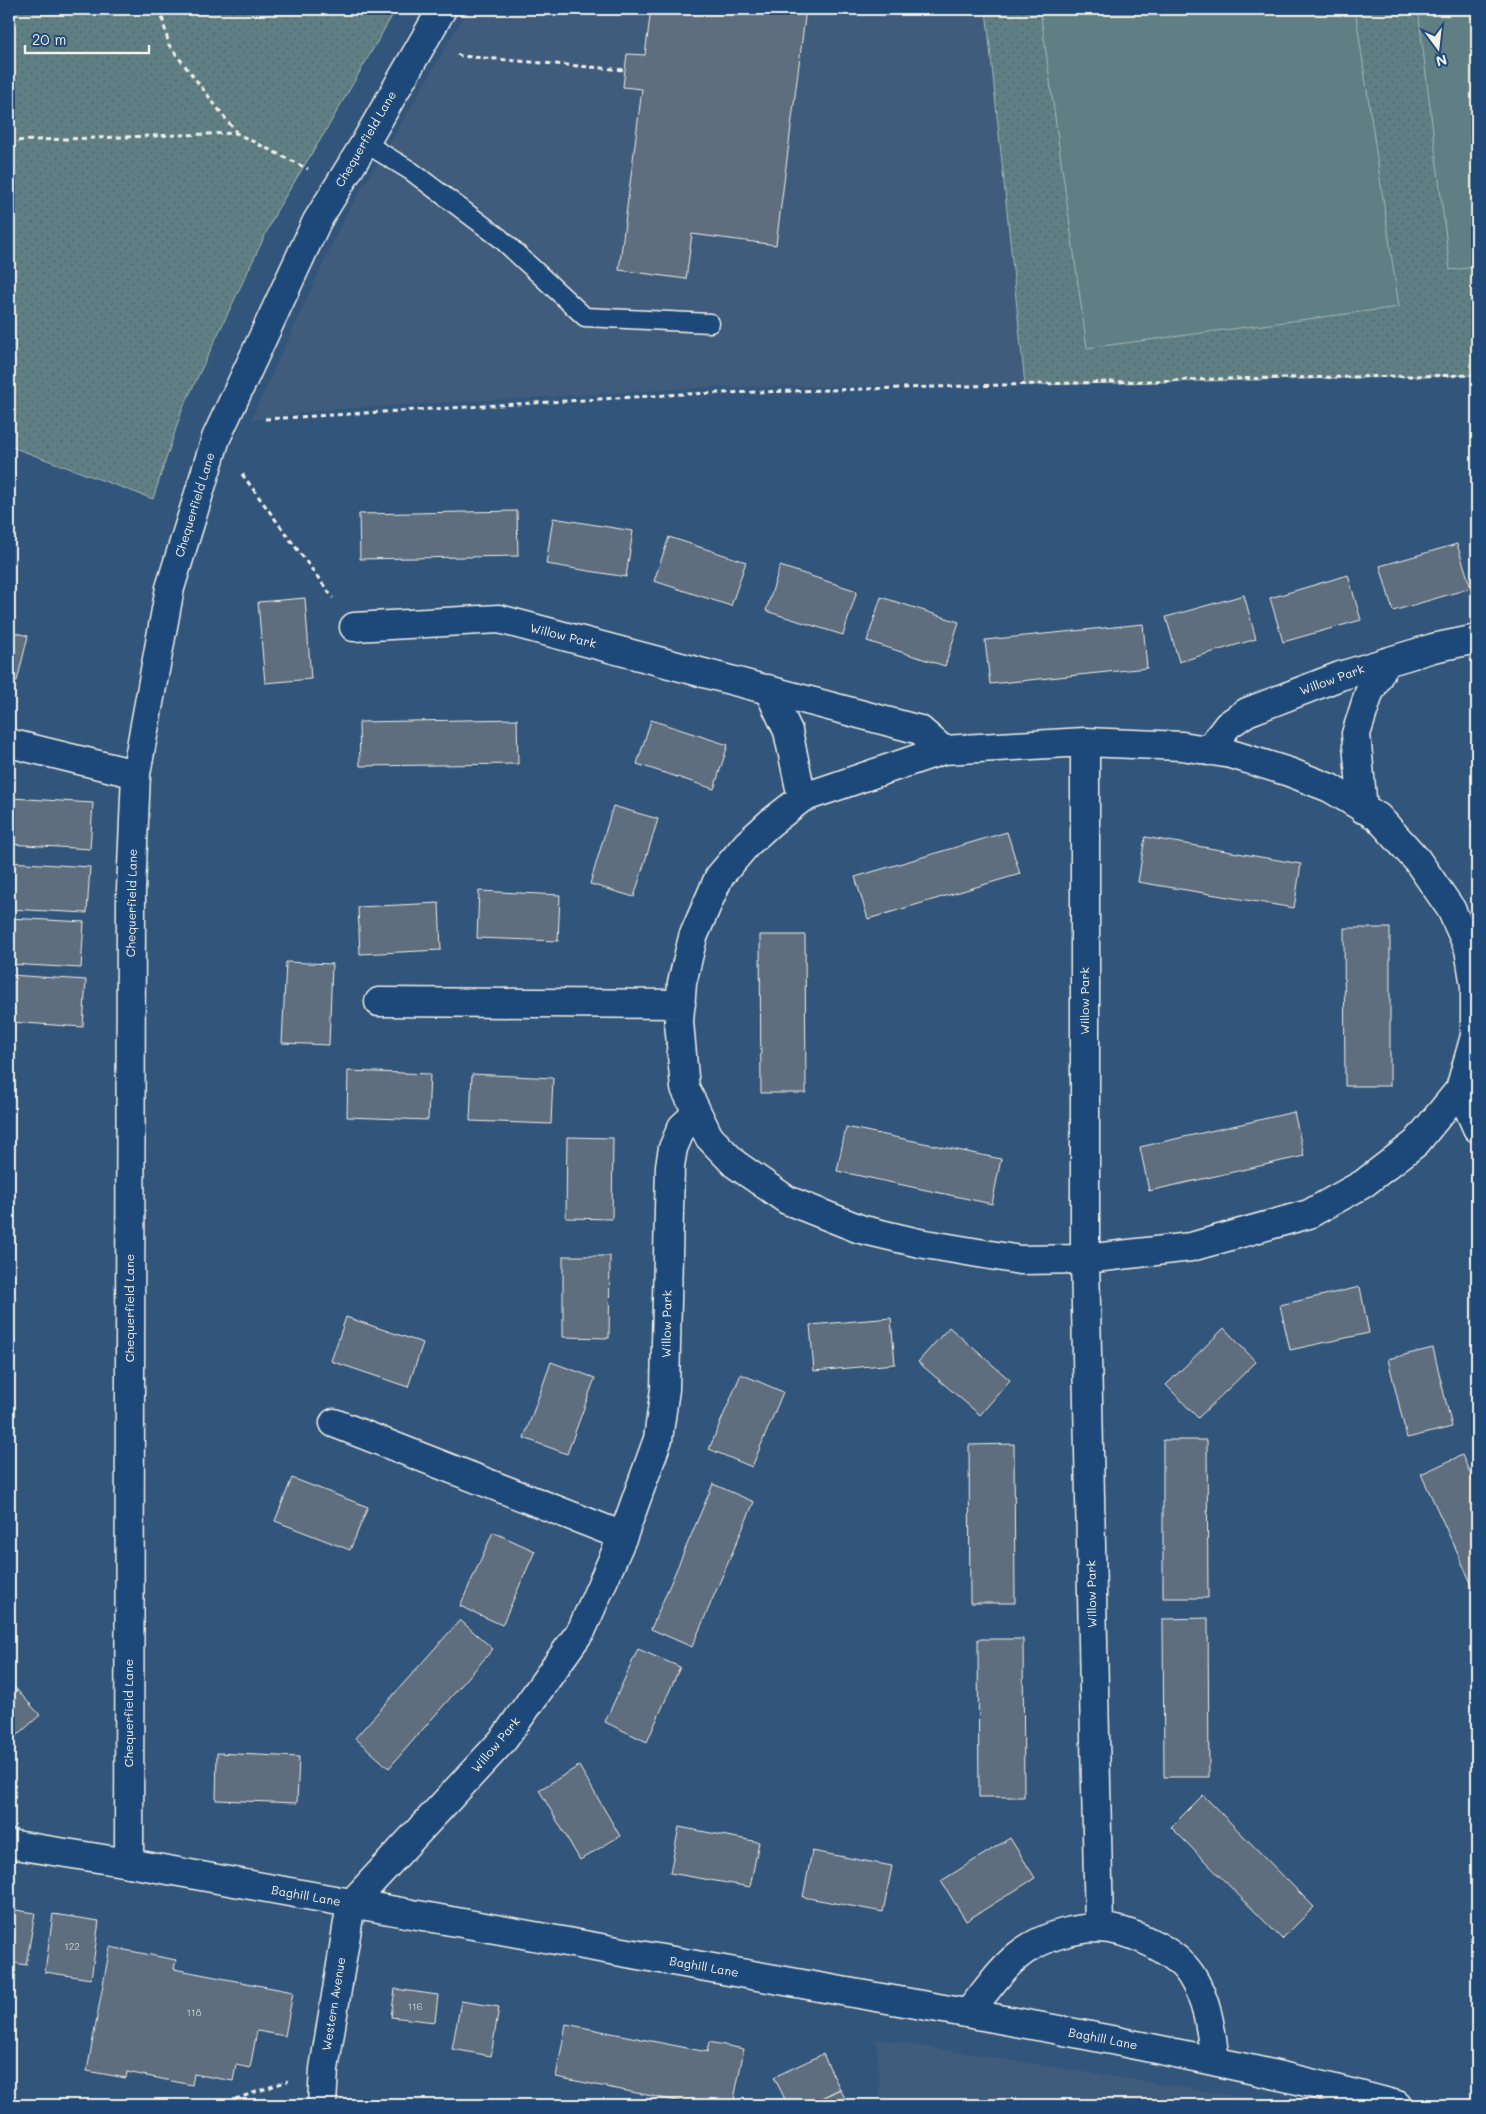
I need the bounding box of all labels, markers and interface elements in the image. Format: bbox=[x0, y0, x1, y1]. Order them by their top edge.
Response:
scale bar bbox=[25, 22, 149, 54]
north arrow bbox=[1414, 22, 1464, 72]
text: 20 m bbox=[32, 29, 66, 49]
text: N bbox=[1434, 50, 1449, 72]
street label: Chequerfield Lane bbox=[331, 87, 399, 190]
street label: Chequerfield Lane bbox=[171, 450, 218, 559]
street label: Willow Park bbox=[528, 619, 598, 651]
street label: Willow Park bbox=[1297, 660, 1366, 698]
street label: Chequerfield Lane bbox=[122, 849, 140, 957]
street label: Willow Park bbox=[1076, 967, 1092, 1035]
street label: Chequerfield Lane bbox=[121, 1254, 137, 1362]
street label: Willow Park bbox=[657, 1290, 675, 1358]
street label: Willow Park bbox=[1082, 1560, 1100, 1628]
street label: Chequerfield Lane bbox=[120, 1659, 136, 1767]
street label: Willow Park bbox=[467, 1713, 523, 1775]
street label: Baghill Lane bbox=[270, 1881, 342, 1909]
house number: 122 bbox=[64, 1939, 80, 1953]
street label: Baghill Lane bbox=[668, 1952, 740, 1980]
street label: Western Avenue bbox=[318, 1956, 348, 2052]
house number: 116 bbox=[408, 1999, 422, 2013]
house number: 118 bbox=[187, 2005, 202, 2019]
street label: Baghill Lane bbox=[1067, 2023, 1139, 2053]

